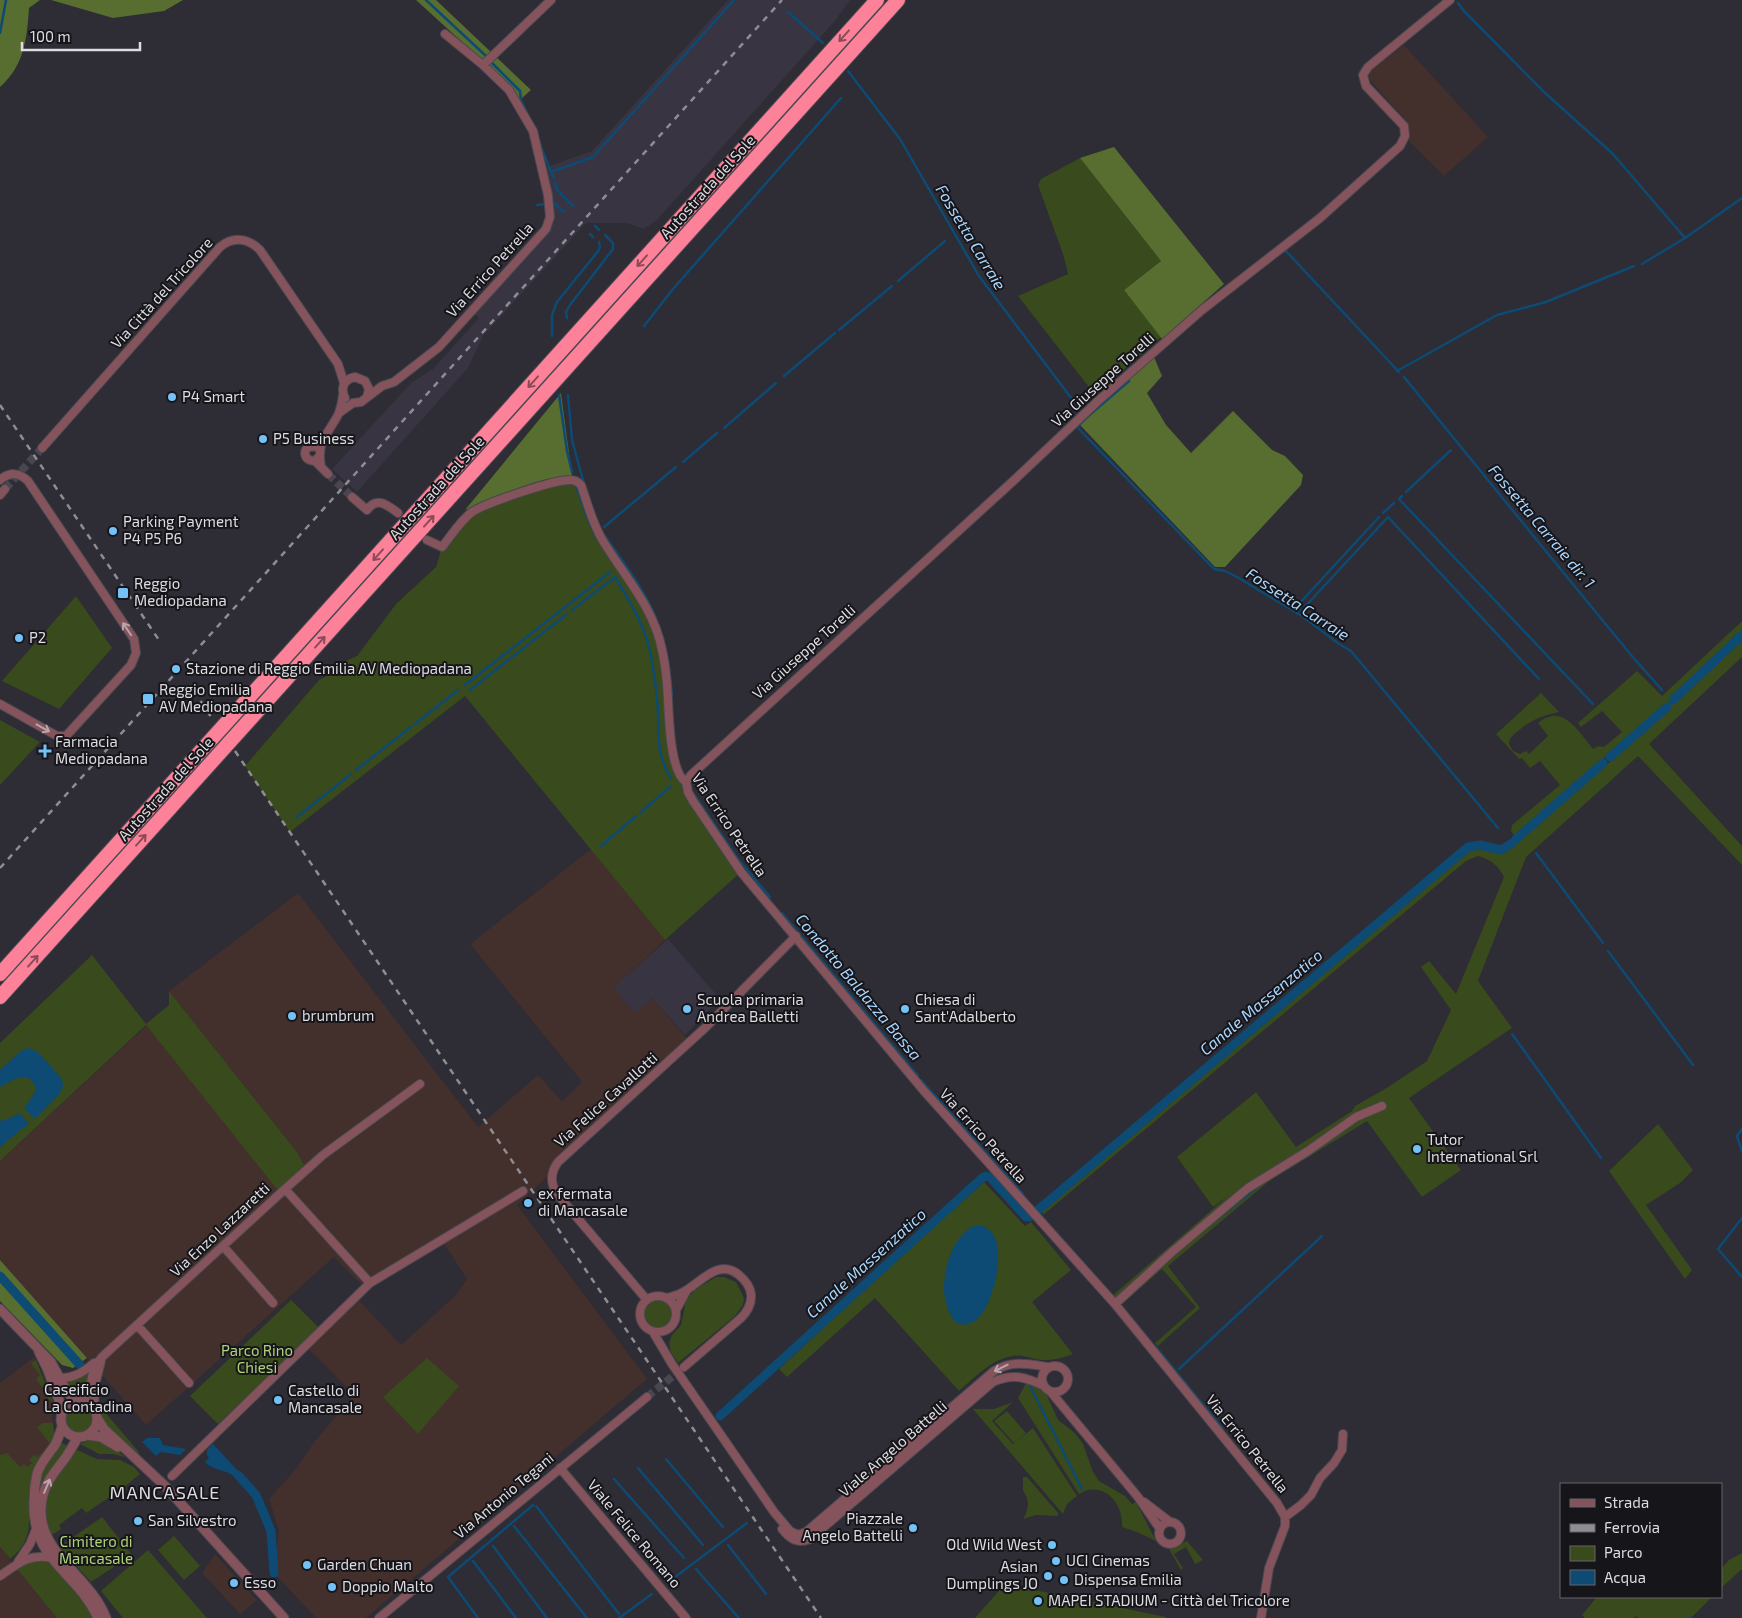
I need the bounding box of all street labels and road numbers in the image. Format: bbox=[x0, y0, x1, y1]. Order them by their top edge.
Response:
street label: Autostrada del Sole bbox=[656, 131, 759, 242]
street label: Via Errico Petrella bbox=[442, 218, 537, 320]
street label: Via Città del Tricolore bbox=[107, 233, 216, 352]
street label: Via Giuseppe Torelli bbox=[1047, 328, 1158, 430]
street label: Autostrada del Sole bbox=[385, 432, 488, 543]
street label: Via Giuseppe Torelli bbox=[748, 600, 859, 702]
street label: Autostrada del Sole bbox=[114, 733, 217, 844]
street label: Via Errico Petrella bbox=[688, 769, 771, 880]
street label: Via Felice Cavallotti bbox=[550, 1048, 661, 1150]
street label: Via Errico Petrella bbox=[936, 1084, 1031, 1186]
street label: Via Enzo Lazzaretti bbox=[166, 1179, 273, 1280]
street label: Via Errico Petrella bbox=[1203, 1391, 1293, 1496]
street label: Viale Angelo Battelli bbox=[835, 1397, 950, 1500]
street label: Via Antonio Tegani bbox=[450, 1448, 557, 1542]
street label: Viale Felice Romano bbox=[584, 1475, 685, 1591]

